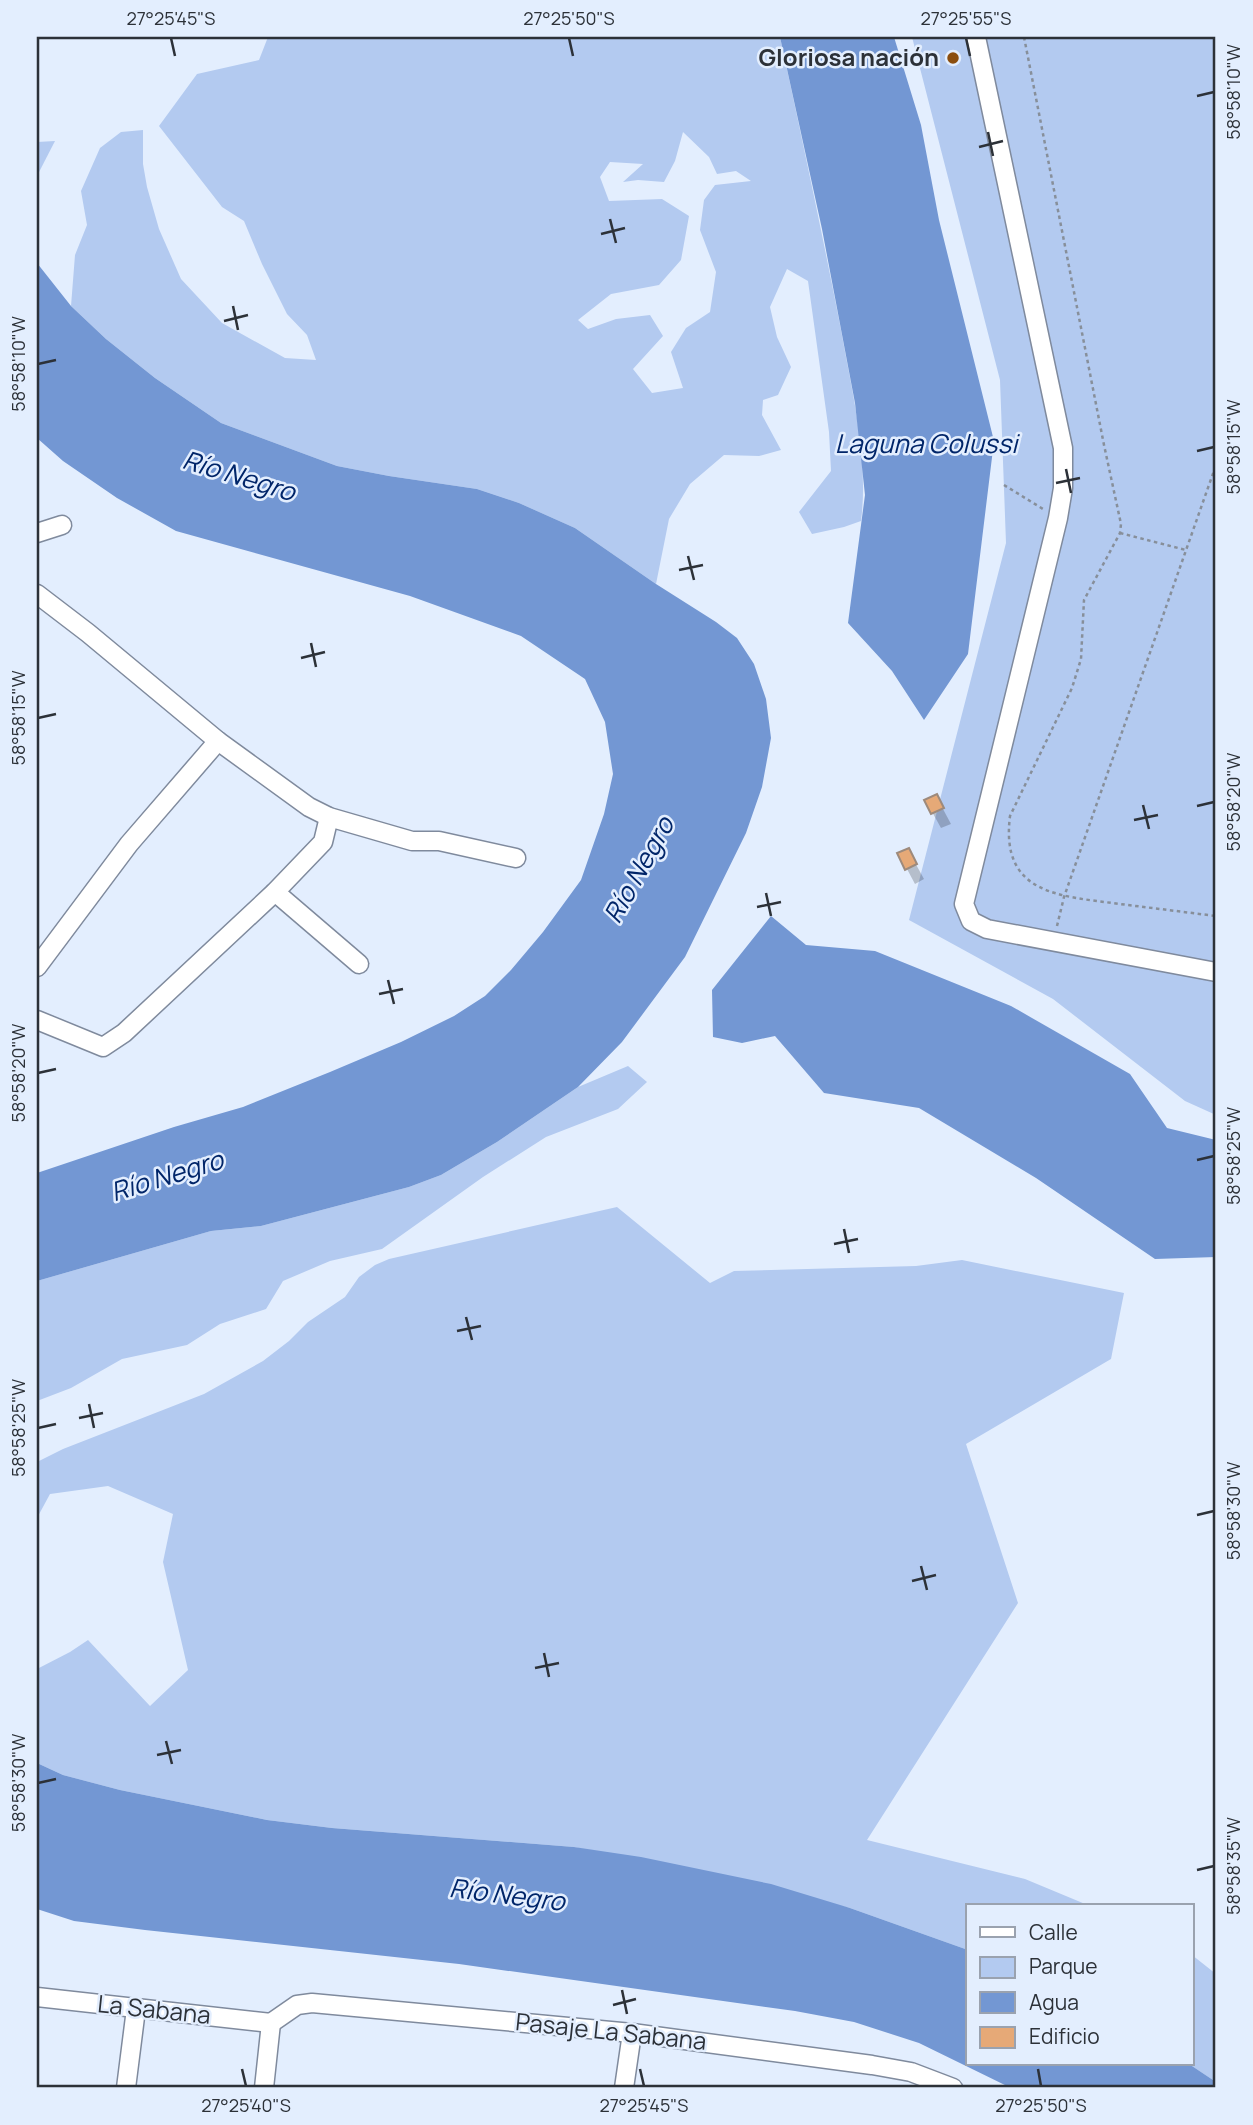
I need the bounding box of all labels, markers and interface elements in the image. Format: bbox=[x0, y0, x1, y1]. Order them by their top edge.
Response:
text: 27°25'45"S bbox=[127, 6, 215, 30]
text: 27°25'50"S bbox=[523, 6, 615, 30]
text: 27°25'55"S bbox=[921, 6, 1011, 30]
place label: Gloriosa nación bbox=[759, 40, 939, 73]
text: 58°58'10"W bbox=[1221, 44, 1245, 140]
marker: Gloriosa nación bbox=[945, 50, 961, 66]
text: 58°58'10"W bbox=[6, 316, 30, 412]
text: 58°58'15"W bbox=[1221, 399, 1245, 494]
water label: Laguna Colussi bbox=[835, 425, 1020, 461]
water label: Río Negro bbox=[179, 441, 302, 510]
text: 58°58'15"W bbox=[6, 670, 30, 765]
text: 58°58'20"W bbox=[1221, 752, 1245, 851]
water label: Río Negro bbox=[594, 809, 683, 929]
text: 58°58'20"W bbox=[6, 1023, 30, 1122]
text: 58°58'25"W bbox=[1221, 1107, 1245, 1205]
water label: Río Negro bbox=[106, 1140, 229, 1209]
text: 58°58'25"W bbox=[6, 1379, 30, 1477]
text: 58°58'30"W bbox=[1221, 1462, 1245, 1560]
text: 58°58'30"W bbox=[6, 1734, 30, 1832]
text: 58°58'35"W bbox=[1221, 1817, 1245, 1915]
water label: Río Negro bbox=[447, 1869, 568, 1919]
legend bbox=[966, 1904, 1194, 2066]
text: Calle bbox=[1029, 1918, 1078, 1946]
text: Parque bbox=[1029, 1952, 1098, 1980]
street label: La Sabana bbox=[96, 1986, 212, 2031]
text: Agua bbox=[1029, 1988, 1079, 2016]
street label: Pasaje La Sabana bbox=[514, 2004, 708, 2057]
text: Edificio bbox=[1029, 2022, 1100, 2050]
text: 27°25'40"S bbox=[201, 2093, 291, 2117]
text: 27°25'45"S bbox=[600, 2093, 688, 2117]
text: 27°25'50"S bbox=[995, 2093, 1087, 2117]

